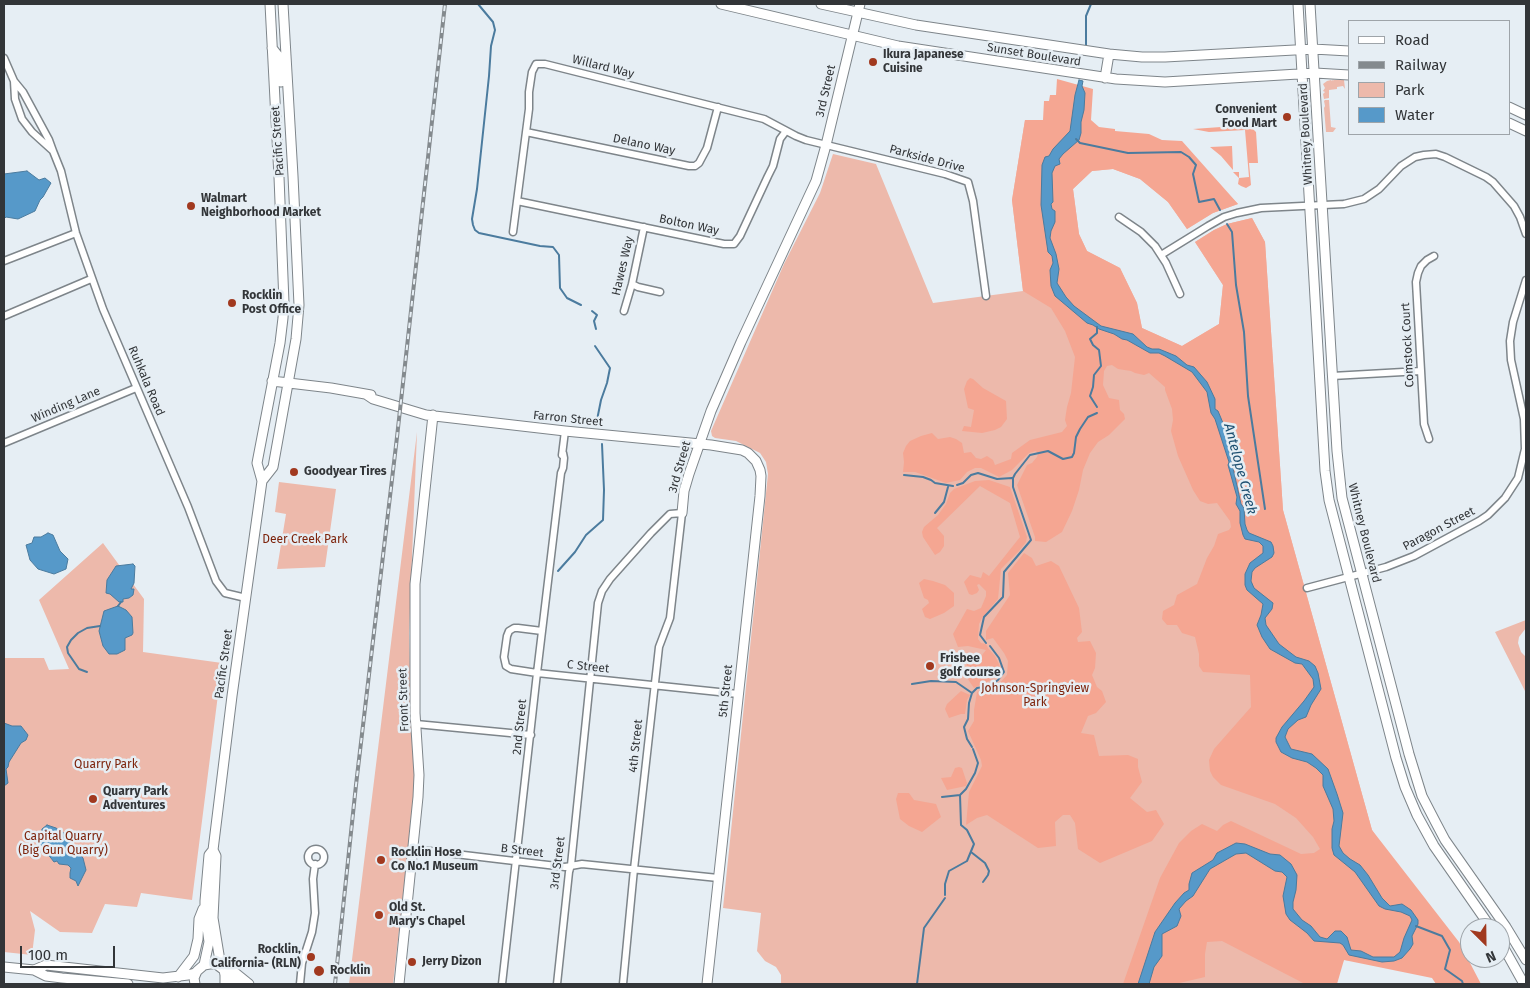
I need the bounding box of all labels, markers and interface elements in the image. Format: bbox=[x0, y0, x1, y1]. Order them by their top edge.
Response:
legend bbox=[1348, 20, 1510, 135]
text: Road bbox=[1395, 31, 1430, 49]
street label: Sunset Boulevard bbox=[986, 40, 1082, 70]
place label: Ikura Japanese Cuisine bbox=[883, 48, 964, 76]
street label: Willard Way bbox=[571, 52, 635, 82]
marker: Ikura Japanese Cuisine bbox=[867, 56, 879, 68]
text: Railway bbox=[1395, 56, 1447, 74]
street label: 3rd Street bbox=[813, 63, 839, 119]
text: Park bbox=[1395, 81, 1425, 99]
street label: Whitney Boulevard bbox=[1296, 83, 1316, 185]
place label: Convenient Food Mart bbox=[1215, 103, 1277, 131]
street label: Pacific Street bbox=[268, 105, 288, 177]
text: Water bbox=[1395, 106, 1434, 124]
marker: Convenient Food Mart bbox=[1281, 111, 1293, 123]
street label: Delano Way bbox=[612, 131, 676, 159]
street label: Parkside Drive bbox=[888, 142, 966, 176]
place label: Walmart Neighborhood Market bbox=[201, 192, 321, 220]
marker: Walmart Neighborhood Market bbox=[185, 200, 197, 212]
street label: Bolton Way bbox=[658, 212, 720, 238]
street label: Hawes Way bbox=[609, 235, 637, 297]
place label: Rocklin Post Office bbox=[242, 289, 301, 317]
marker: Rocklin Post Office bbox=[226, 297, 238, 309]
street label: Comstock Court bbox=[1399, 302, 1417, 388]
street label: Ruhkala Road bbox=[125, 344, 167, 418]
street label: Winding Lane bbox=[29, 384, 103, 426]
street label: Farron Street bbox=[532, 408, 604, 430]
water label: Antelope Creek bbox=[1220, 422, 1260, 516]
street label: 3rd Street bbox=[666, 439, 694, 495]
place label: Goodyear Tires bbox=[304, 465, 387, 479]
marker: Goodyear Tires bbox=[288, 466, 300, 478]
street label: Whitney Boulevard bbox=[1345, 482, 1383, 584]
street label: Paragon Street bbox=[1401, 504, 1477, 554]
park label: Deer Creek Park bbox=[262, 533, 348, 547]
street label: Pacific Street bbox=[212, 628, 236, 700]
place label: Frisbee golf course bbox=[940, 652, 1001, 680]
street label: C Street bbox=[566, 658, 610, 676]
marker: Frisbee golf course bbox=[924, 660, 936, 672]
street label: 5th Street bbox=[716, 664, 736, 718]
street label: Front Street bbox=[396, 668, 412, 732]
park label: Johnson-Springview Park bbox=[981, 682, 1089, 710]
street label: 2nd Street bbox=[510, 698, 530, 756]
street label: 4th Street bbox=[626, 719, 646, 773]
park label: Quarry Park bbox=[74, 758, 138, 772]
place label: Quarry Park Adventures bbox=[103, 785, 168, 813]
marker: Quarry Park Adventures bbox=[87, 793, 99, 805]
park label: Capital Quarry (Big Gun Quarry) bbox=[18, 830, 108, 858]
street label: 3rd Street bbox=[548, 836, 568, 890]
street label: B Street bbox=[500, 841, 544, 861]
place label: Rocklin Hose Co No.1 Museum bbox=[391, 846, 478, 874]
marker: Rocklin Hose Co No.1 Museum bbox=[375, 854, 387, 866]
place label: Old St. Mary's Chapel bbox=[389, 901, 465, 929]
marker: Old St. Mary's Chapel bbox=[373, 909, 385, 921]
north arrow bbox=[1460, 918, 1510, 968]
scale bar bbox=[22, 936, 118, 968]
place label: Rocklin, California- (RLN) bbox=[211, 943, 301, 971]
text: 100 m bbox=[28, 946, 68, 964]
text: N bbox=[1483, 947, 1498, 966]
marker: Rocklin, California- (RLN) bbox=[305, 951, 317, 963]
place label: Jerry Dizon bbox=[422, 955, 482, 969]
marker: Jerry Dizon bbox=[406, 956, 418, 968]
marker: Rocklin bbox=[312, 964, 326, 978]
place label: Rocklin bbox=[330, 964, 370, 978]

